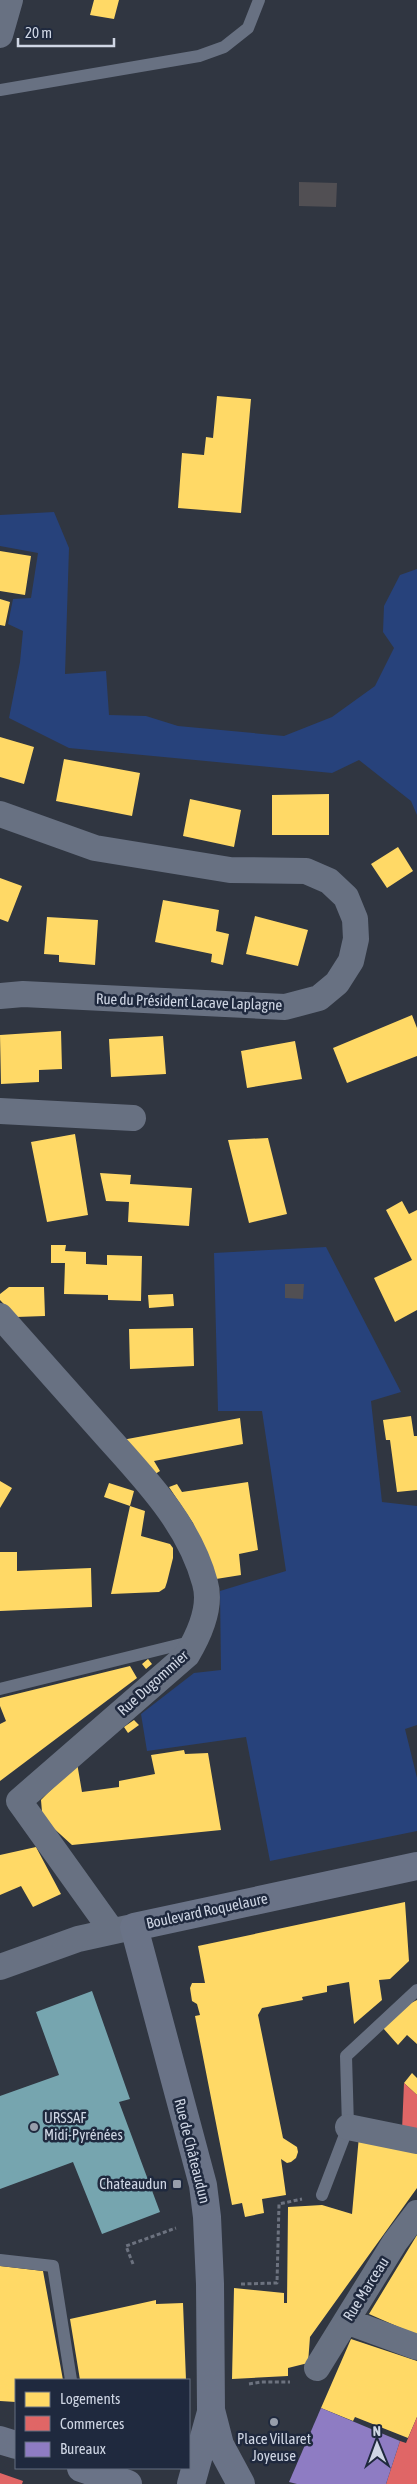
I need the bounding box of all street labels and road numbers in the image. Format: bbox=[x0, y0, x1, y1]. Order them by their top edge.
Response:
street label: Rue du Président Lacave Laplagne bbox=[96, 990, 283, 1013]
street label: Rue Dugommier bbox=[114, 1646, 192, 1719]
street label: Boulevard Roquelaure bbox=[145, 1889, 269, 1932]
street label: Rue de Châteaudun bbox=[171, 2097, 214, 2205]
street label: Rue Marceau bbox=[339, 2254, 392, 2324]

